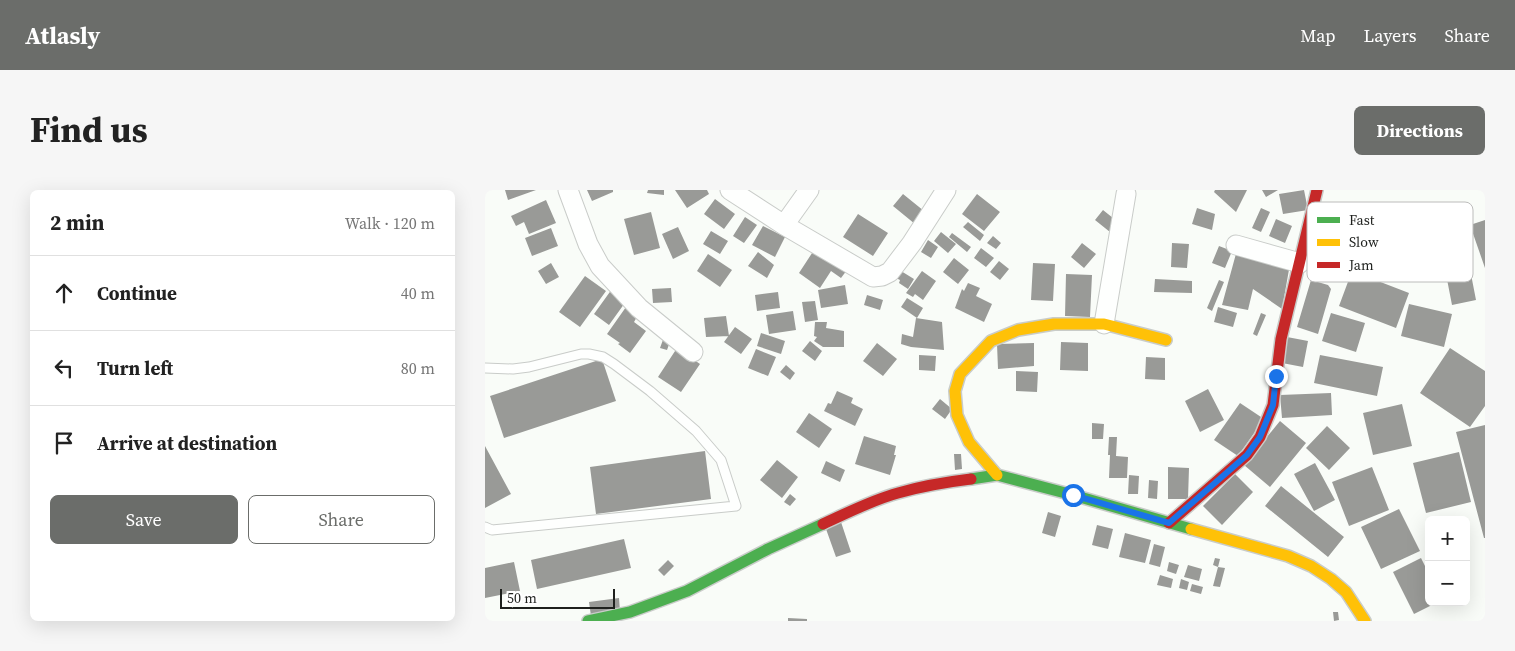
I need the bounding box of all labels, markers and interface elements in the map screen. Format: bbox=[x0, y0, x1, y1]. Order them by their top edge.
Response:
text: Atlasly bbox=[25, 19, 100, 52]
text: Map bbox=[1300, 23, 1335, 48]
text: Layers bbox=[1363, 23, 1416, 48]
text: Share bbox=[1444, 23, 1490, 48]
text: Find us bbox=[30, 106, 148, 154]
button: Directions bbox=[1354, 106, 1485, 155]
legend bbox=[1307, 202, 1473, 282]
text: 2 min bbox=[50, 208, 105, 237]
text: Fast bbox=[1349, 210, 1375, 230]
text: Walk · 120 m bbox=[345, 212, 435, 234]
text: Slow bbox=[1349, 232, 1379, 252]
text: Jam bbox=[1348, 255, 1374, 275]
icon: ahead bbox=[50, 279, 78, 307]
text: Continue bbox=[97, 280, 177, 306]
text: 40 m bbox=[401, 282, 435, 304]
icon: left bbox=[50, 354, 78, 382]
text: Turn left bbox=[97, 355, 173, 381]
text: 80 m bbox=[401, 357, 435, 379]
route end bbox=[1265, 365, 1288, 388]
icon: arrive bbox=[50, 429, 78, 457]
text: Arrive at destination bbox=[97, 430, 277, 456]
route start bbox=[1062, 484, 1085, 507]
button: Save bbox=[50, 495, 238, 544]
button: Share bbox=[248, 495, 435, 544]
map controls bbox=[1425, 516, 1470, 606]
button: + bbox=[1425, 516, 1470, 561]
button: − bbox=[1425, 561, 1470, 606]
scale bar bbox=[500, 586, 615, 609]
text: 50 m bbox=[507, 588, 537, 608]

